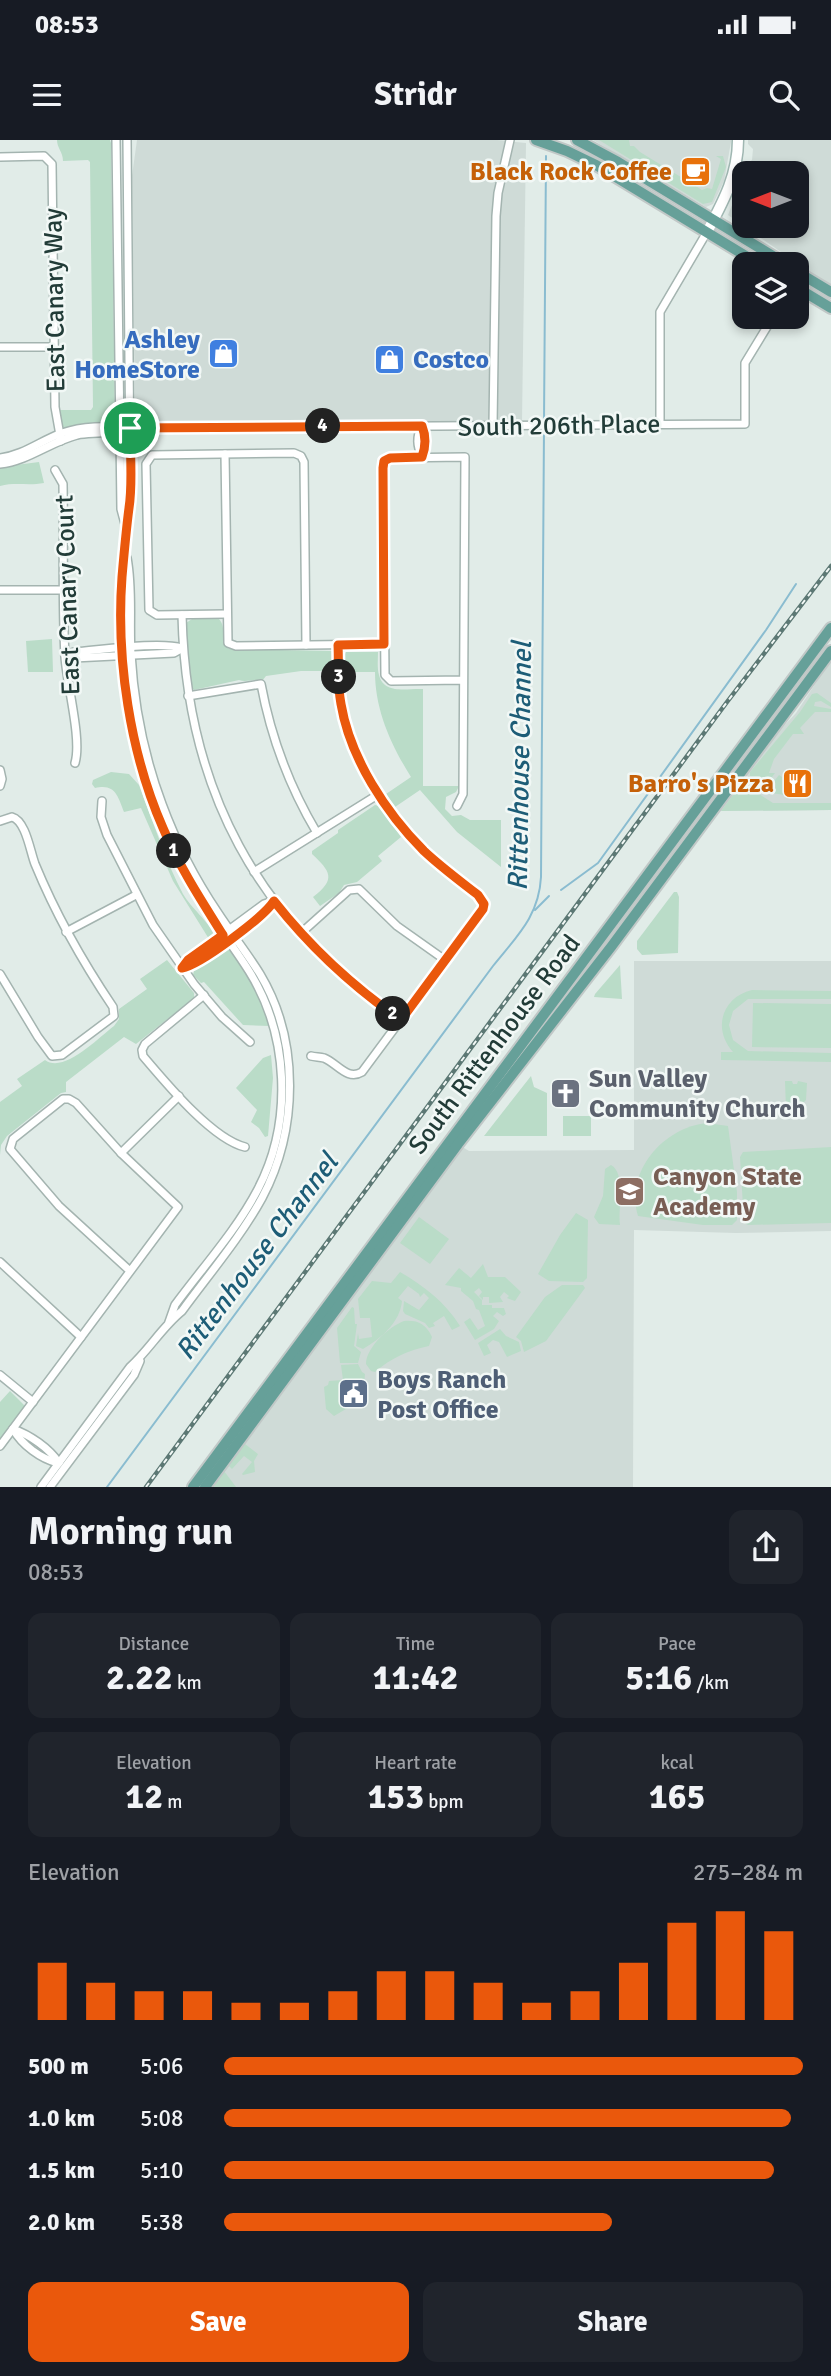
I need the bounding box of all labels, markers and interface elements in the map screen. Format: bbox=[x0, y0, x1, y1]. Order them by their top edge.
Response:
text: 08:53 bbox=[35, 9, 99, 41]
text: Stridr bbox=[374, 75, 457, 114]
icon: menu bbox=[28, 76, 66, 114]
icon: search bbox=[765, 76, 803, 114]
cafe icon: Black Rock Coffee bbox=[678, 154, 712, 188]
place label: Black Rock Coffee bbox=[470, 156, 672, 188]
north arrow bbox=[732, 161, 808, 238]
map controls bbox=[732, 161, 809, 329]
street label: East Canary Way bbox=[37, 208, 73, 392]
button: layers bbox=[732, 252, 809, 329]
place label: Ashley HomeStore bbox=[74, 324, 200, 386]
shop icon: Ashley HomeStore bbox=[206, 337, 240, 371]
shop icon: Costco bbox=[373, 342, 407, 376]
place label: Costco bbox=[413, 344, 489, 376]
pin bbox=[100, 398, 160, 458]
pin: 4 bbox=[306, 408, 340, 444]
street label: South 206th Place bbox=[457, 408, 661, 444]
icon: arrive bbox=[111, 409, 149, 447]
text: 4 bbox=[317, 413, 328, 437]
street label: East Canary Court bbox=[49, 494, 87, 696]
water label: Rittenhouse Channel bbox=[501, 639, 539, 891]
pin: 3 bbox=[322, 660, 356, 694]
text: 3 bbox=[333, 664, 344, 688]
restaurant icon: Barro's Pizza bbox=[780, 766, 814, 800]
place label: Barro's Pizza bbox=[628, 768, 774, 800]
pin: 1 bbox=[156, 834, 192, 868]
text: 1 bbox=[168, 838, 179, 862]
street label: South Rittenhouse Road bbox=[402, 929, 588, 1161]
pin: 2 bbox=[376, 996, 410, 1032]
text: 2 bbox=[387, 1001, 398, 1025]
place label: Sun Valley Community Church bbox=[589, 1063, 806, 1125]
church icon: Sun Valley Community Church bbox=[549, 1076, 583, 1110]
water label: Rittenhouse Channel bbox=[168, 1145, 347, 1366]
place label: Canyon State Academy bbox=[653, 1161, 802, 1223]
school or university icon: Canyon State Academy bbox=[613, 1174, 647, 1208]
place label: Boys Ranch Post Office bbox=[377, 1364, 506, 1426]
public building icon: Boys Ranch Post Office bbox=[337, 1377, 371, 1411]
text: Morning run bbox=[28, 1508, 233, 1555]
button: share bbox=[729, 1510, 803, 1584]
text: 08:53 bbox=[28, 1558, 84, 1587]
text: Distance bbox=[118, 1632, 189, 1656]
text: Time bbox=[396, 1632, 435, 1656]
text: Pace bbox=[658, 1632, 696, 1656]
text: 2.22 bbox=[106, 1656, 173, 1699]
text: 11:42 bbox=[373, 1656, 458, 1699]
text: 5:16 bbox=[625, 1656, 692, 1699]
text: km bbox=[173, 1671, 202, 1695]
text: /km bbox=[692, 1671, 729, 1695]
text: Elevation bbox=[116, 1751, 192, 1775]
text: Heart rate bbox=[374, 1751, 457, 1775]
text: kcal bbox=[661, 1751, 694, 1775]
text: 12 bbox=[125, 1775, 163, 1818]
text: 153 bbox=[367, 1775, 424, 1818]
text: 165 bbox=[649, 1775, 706, 1818]
text: m bbox=[163, 1790, 182, 1814]
text: bpm bbox=[424, 1790, 464, 1814]
text: Elevation bbox=[28, 1858, 120, 1887]
text: 275–284 m bbox=[693, 1858, 803, 1887]
text: 500 m bbox=[28, 2052, 89, 2081]
text: 5:06 bbox=[140, 2052, 183, 2081]
text: 1.0 km bbox=[28, 2104, 95, 2133]
text: 5:08 bbox=[140, 2104, 183, 2133]
text: 1.5 km bbox=[28, 2156, 95, 2185]
text: 5:10 bbox=[140, 2156, 183, 2185]
text: 2.0 km bbox=[28, 2208, 95, 2237]
text: 5:38 bbox=[140, 2208, 183, 2237]
button: Save bbox=[28, 2282, 409, 2362]
button: Share bbox=[423, 2282, 803, 2362]

